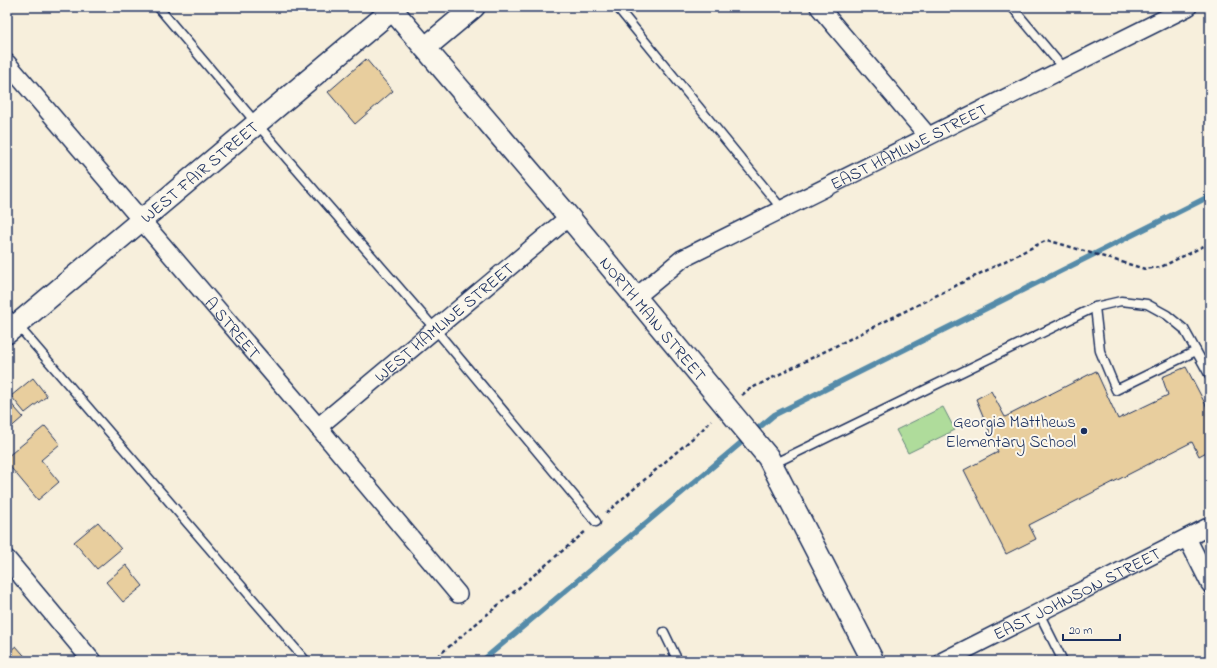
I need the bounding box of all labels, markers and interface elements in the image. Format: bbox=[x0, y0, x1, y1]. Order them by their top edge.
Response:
street label: EAST HAMLINE STREET bbox=[826, 97, 993, 197]
street label: WEST FAIR STREET bbox=[136, 116, 265, 230]
street label: NORTH MAIN STREET bbox=[593, 252, 712, 388]
street label: WEST HAMLINE STREET bbox=[369, 257, 520, 389]
street label: A STREET bbox=[198, 292, 266, 365]
place label: Georgia Matthews Elementary School bbox=[946, 410, 1076, 456]
marker: Georgia Matthews Elementary School bbox=[1079, 426, 1089, 436]
street label: EAST JOHNSON STREET bbox=[989, 542, 1166, 648]
scale bar bbox=[1063, 616, 1120, 642]
text: 20 m bbox=[1069, 622, 1092, 640]

